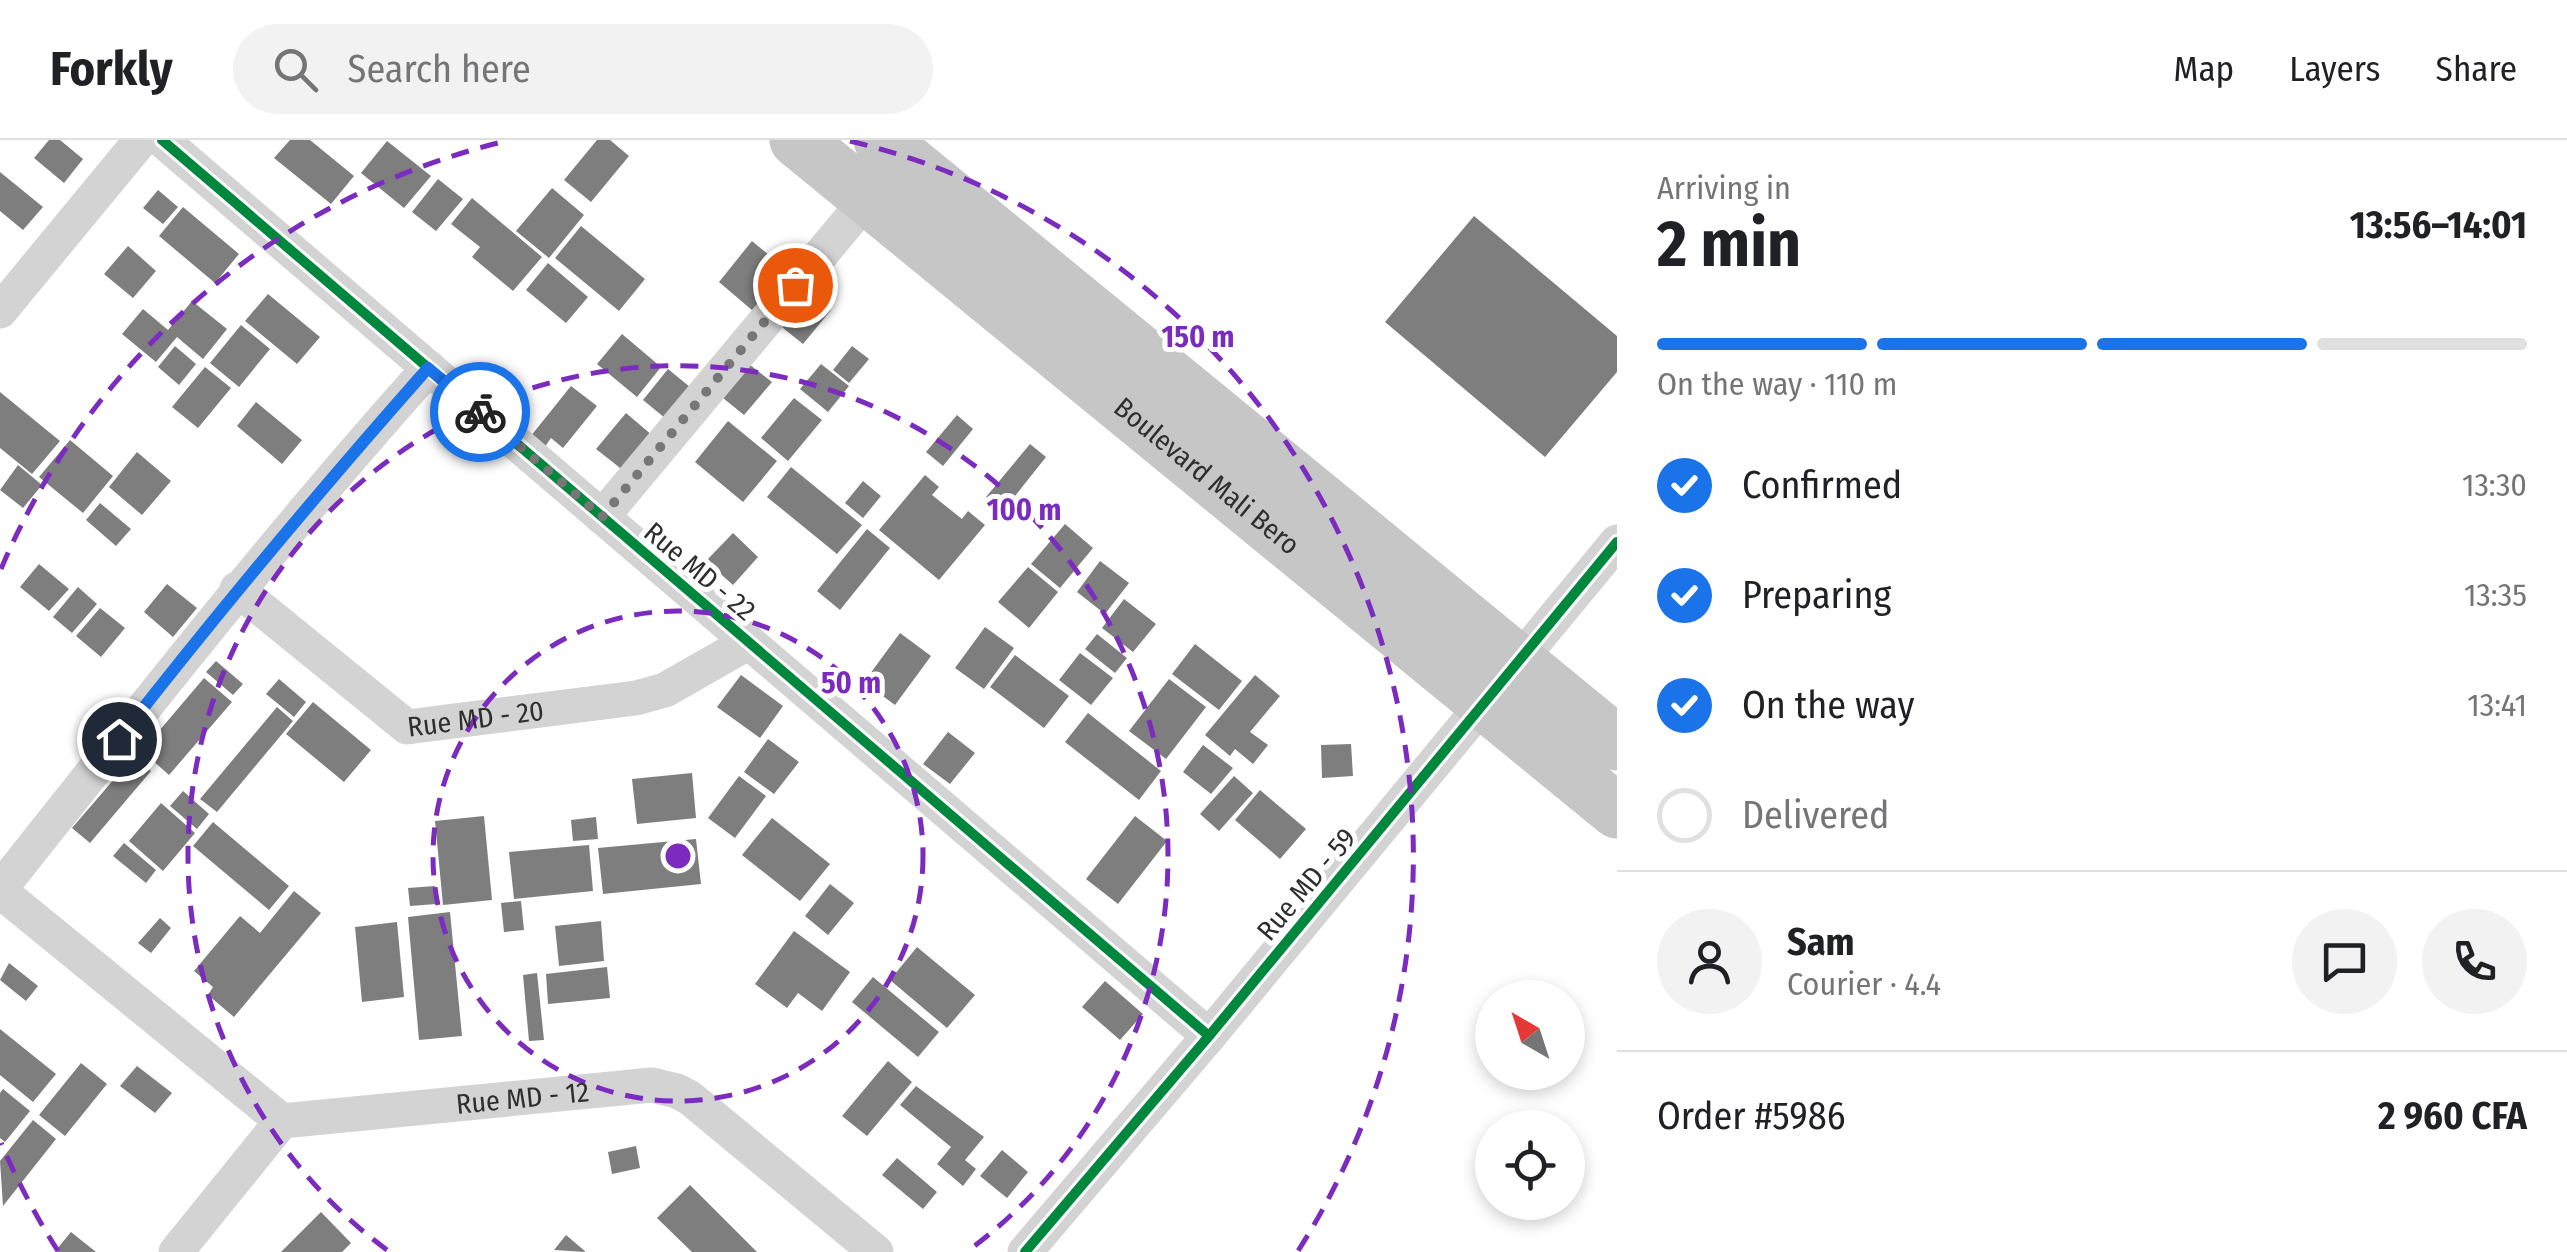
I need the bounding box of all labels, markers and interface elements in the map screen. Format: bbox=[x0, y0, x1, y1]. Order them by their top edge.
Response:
search box bbox=[233, 24, 933, 114]
text: Forkly bbox=[50, 40, 173, 98]
icon: search bbox=[268, 42, 323, 97]
text: Search here bbox=[348, 46, 531, 92]
text: Map bbox=[2174, 48, 2234, 90]
text: Layers bbox=[2289, 48, 2381, 90]
text: Share bbox=[2436, 48, 2517, 90]
text: Arriving in bbox=[1657, 169, 1791, 207]
text: 13:56–14:01 bbox=[2350, 202, 2527, 248]
text: 2 min bbox=[1657, 205, 1801, 283]
pin bbox=[753, 243, 838, 328]
icon: bag bbox=[768, 258, 823, 313]
text: 150 m bbox=[1162, 319, 1234, 355]
courier bbox=[430, 362, 530, 462]
text: On the way · 110 m bbox=[1657, 365, 1897, 403]
icon: bike bbox=[453, 385, 508, 440]
street label: Boulevard Mali Bero bbox=[1108, 391, 1306, 561]
icon: check bbox=[1657, 458, 1712, 513]
text: Confirmed bbox=[1742, 462, 1902, 508]
text: 13:30 bbox=[2462, 466, 2527, 504]
text: 100 m bbox=[987, 492, 1061, 528]
street label: Rue MD - 22 bbox=[637, 515, 762, 627]
icon: check bbox=[1657, 568, 1712, 623]
text: Preparing bbox=[1742, 572, 1891, 618]
text: 13:35 bbox=[2464, 576, 2527, 614]
text: 50 m bbox=[821, 665, 881, 701]
icon: check bbox=[1657, 678, 1712, 733]
text: On the way bbox=[1742, 682, 1914, 728]
text: 13:41 bbox=[2467, 686, 2527, 724]
street label: Rue MD - 20 bbox=[406, 694, 546, 744]
pin bbox=[77, 697, 162, 782]
icon: home bbox=[92, 712, 147, 767]
text: Delivered bbox=[1742, 792, 1889, 838]
street label: Rue MD - 59 bbox=[1250, 822, 1363, 947]
centre of rings bbox=[660, 838, 696, 874]
button: person bbox=[1657, 909, 1762, 1014]
button: chat bbox=[2292, 909, 2397, 1014]
button: phone bbox=[2422, 909, 2527, 1014]
text: Sam bbox=[1787, 919, 1855, 965]
text: Courier · 4.4 bbox=[1787, 965, 1941, 1003]
north arrow bbox=[1475, 980, 1585, 1090]
map controls bbox=[1475, 980, 1585, 1220]
street label: Rue MD - 12 bbox=[454, 1075, 590, 1121]
text: Order #5986 bbox=[1657, 1093, 1846, 1139]
text: 2 960 CFA bbox=[2378, 1093, 2527, 1139]
button: locate bbox=[1475, 1110, 1585, 1220]

